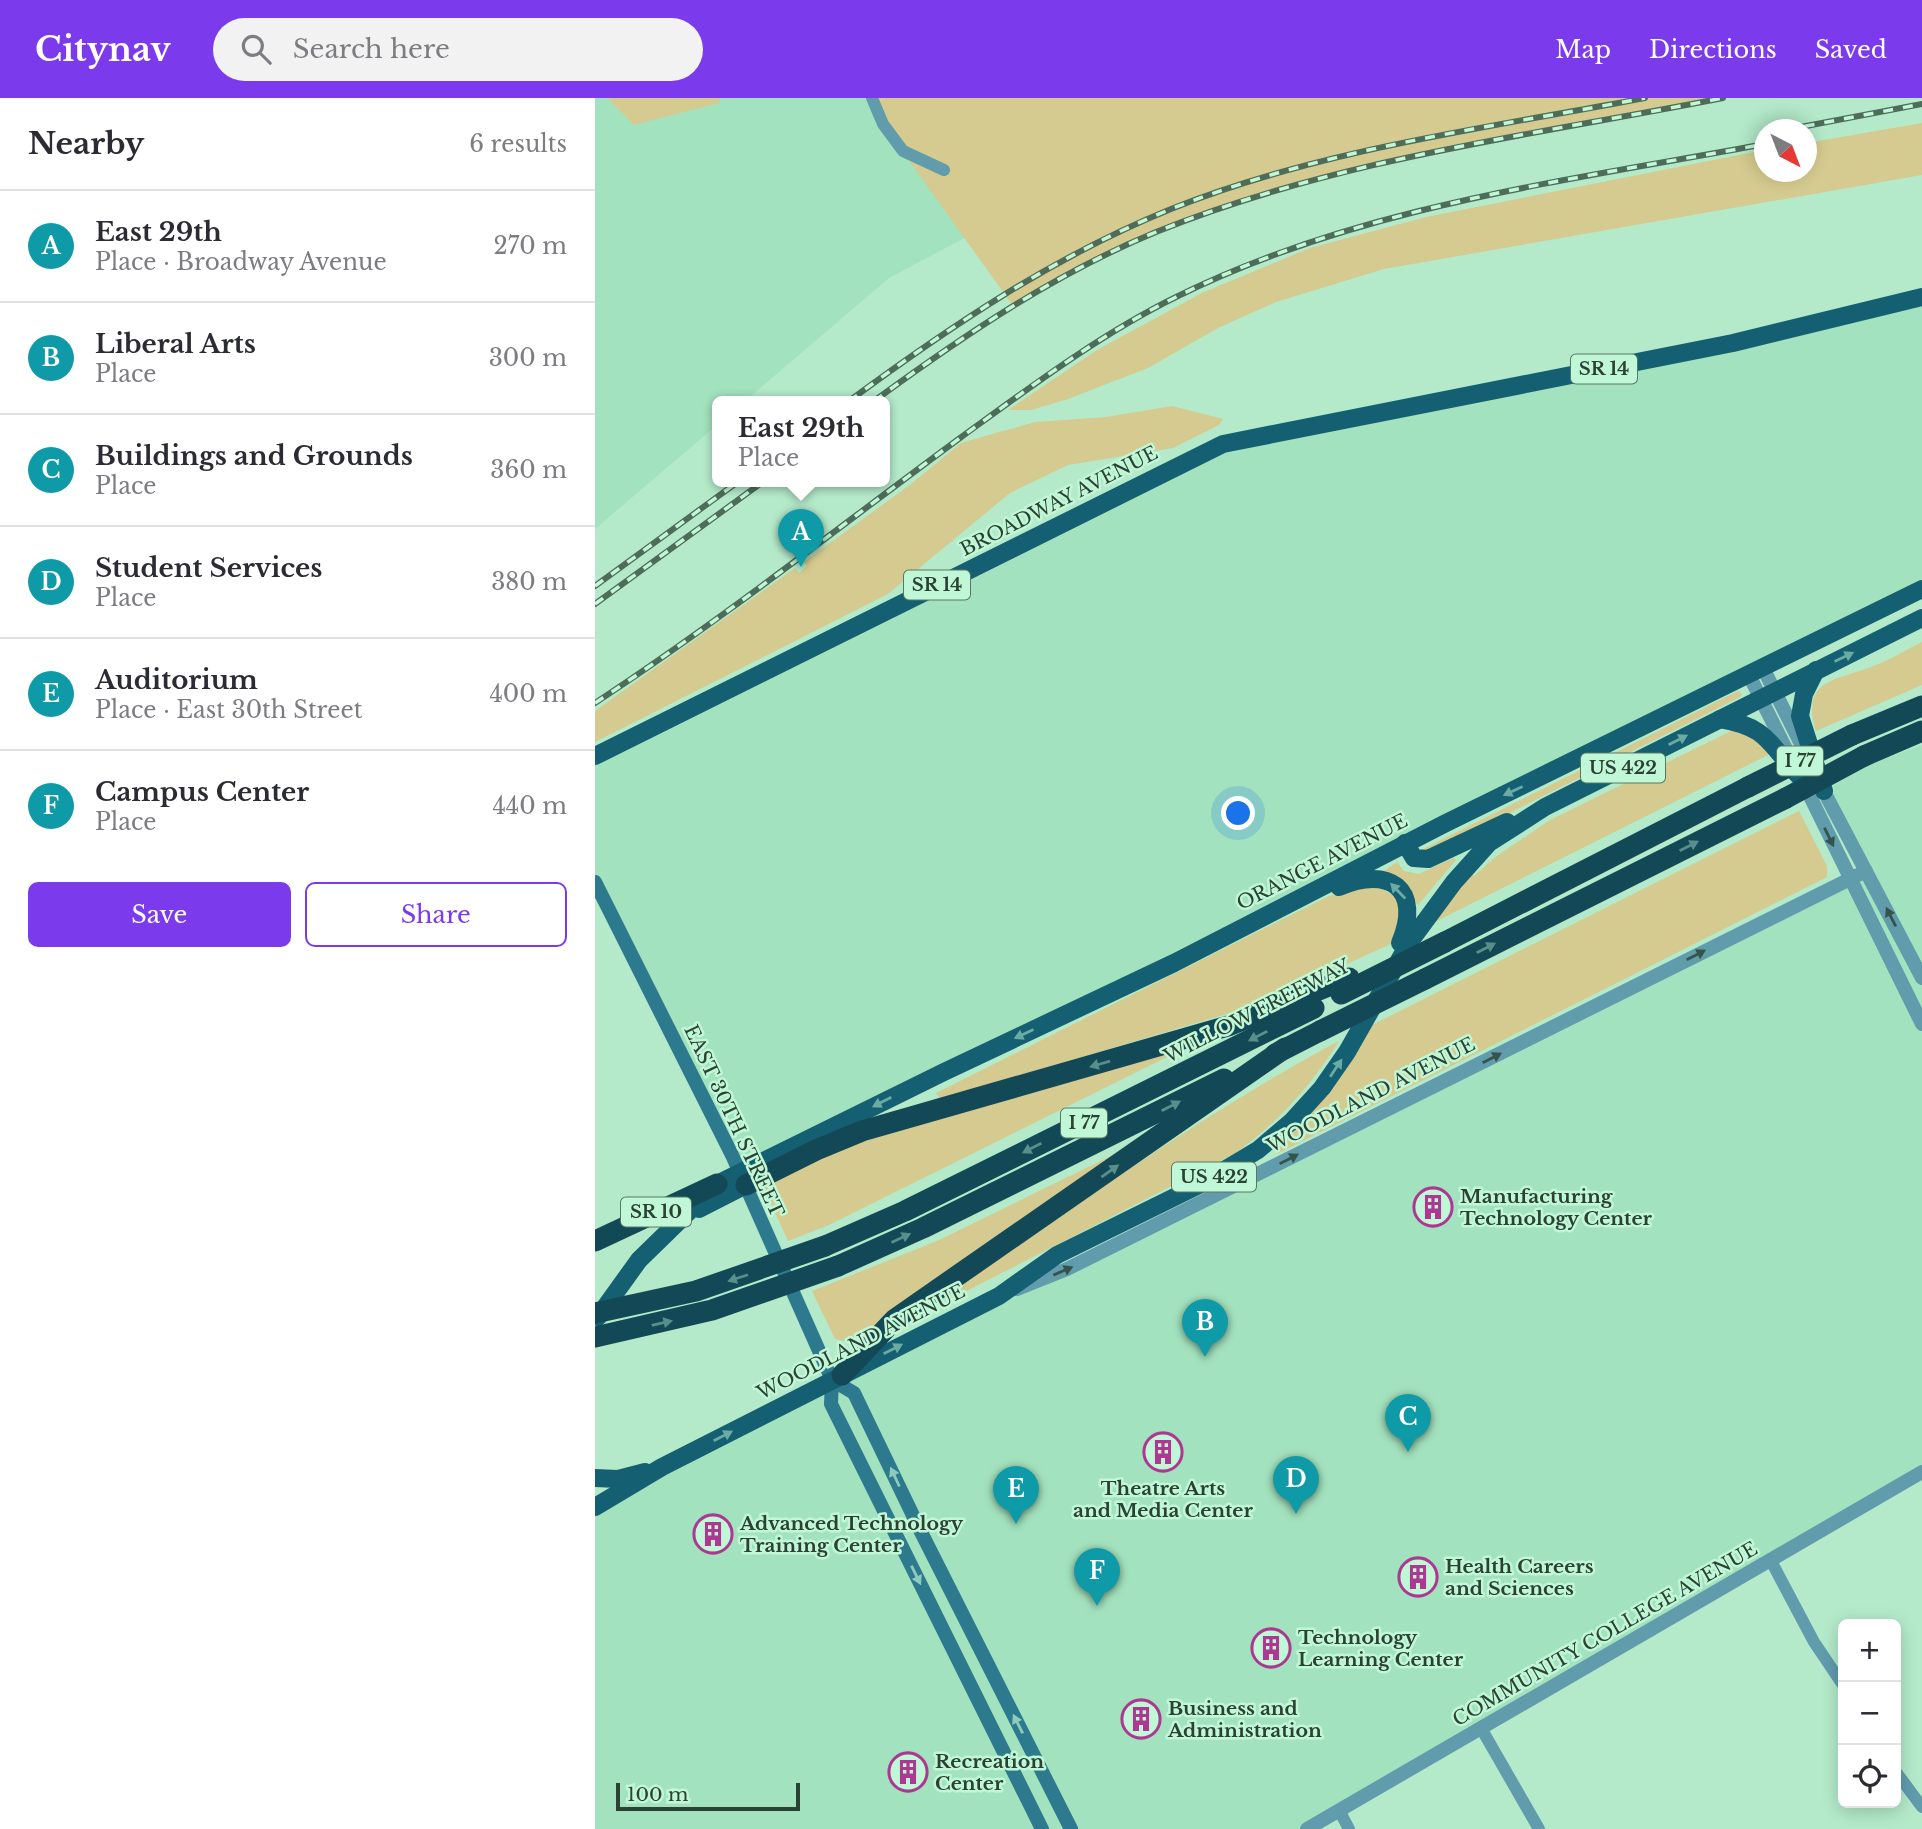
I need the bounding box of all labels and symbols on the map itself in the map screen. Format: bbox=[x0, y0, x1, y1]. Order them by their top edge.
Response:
north arrow bbox=[1754, 119, 1817, 182]
road number: SR 14 bbox=[1571, 354, 1637, 384]
street label: BROADWAY AVENUE bbox=[956, 441, 1162, 561]
pin: A bbox=[778, 509, 824, 567]
road number: SR 14 bbox=[904, 570, 970, 600]
one-way arrow bbox=[1833, 651, 1854, 663]
one-way arrow bbox=[1668, 735, 1688, 746]
road number: I 77 bbox=[1777, 746, 1823, 776]
road number: US 422 bbox=[1581, 754, 1665, 782]
one-way arrow bbox=[1503, 785, 1523, 797]
your location bbox=[1221, 796, 1255, 830]
street label: ORANGE AVENUE bbox=[1233, 809, 1411, 915]
one-way arrow bbox=[1823, 827, 1834, 847]
one-way arrow bbox=[1680, 841, 1700, 853]
one-way arrow bbox=[1389, 883, 1406, 900]
one-way arrow bbox=[1885, 907, 1897, 927]
one-way arrow bbox=[1476, 943, 1496, 954]
one-way arrow bbox=[1686, 950, 1706, 962]
street label: WILLOW FREEWAY bbox=[1159, 954, 1354, 1068]
street label: EAST 30TH STREET bbox=[679, 1021, 789, 1221]
one-way arrow bbox=[1013, 1029, 1034, 1040]
one-way arrow bbox=[1248, 1030, 1268, 1041]
street label: WOODLAND AVENUE bbox=[1262, 1032, 1479, 1158]
one-way arrow bbox=[1482, 1052, 1502, 1063]
one-way arrow bbox=[1089, 1059, 1110, 1069]
one-way arrow bbox=[1329, 1059, 1342, 1078]
one-way arrow bbox=[872, 1096, 892, 1107]
one-way arrow bbox=[1161, 1100, 1181, 1111]
road number: I 77 bbox=[1061, 1108, 1107, 1138]
one-way arrow bbox=[1022, 1143, 1042, 1154]
one-way arrow bbox=[1279, 1154, 1299, 1165]
road number: US 422 bbox=[1172, 1162, 1256, 1192]
one-way arrow bbox=[1101, 1164, 1119, 1178]
place label: Manufacturing Technology Center bbox=[1460, 1185, 1652, 1230]
building icon: Manufacturing Technology Center bbox=[1412, 1186, 1454, 1228]
road number: SR 10 bbox=[621, 1198, 691, 1226]
one-way arrow bbox=[891, 1232, 911, 1244]
one-way arrow bbox=[1052, 1265, 1073, 1276]
one-way arrow bbox=[727, 1273, 748, 1283]
street label: WOODLAND AVENUE bbox=[752, 1279, 969, 1405]
pin: B bbox=[1182, 1299, 1228, 1357]
one-way arrow bbox=[651, 1317, 673, 1328]
one-way arrow bbox=[883, 1344, 903, 1355]
pin: C bbox=[1385, 1394, 1431, 1452]
one-way arrow bbox=[713, 1430, 733, 1442]
building icon: Theatre Arts and Media Center bbox=[1142, 1431, 1184, 1473]
pin: D bbox=[1273, 1456, 1319, 1514]
pin: E bbox=[993, 1466, 1039, 1524]
one-way arrow bbox=[889, 1467, 900, 1487]
place label: Theatre Arts and Media Center bbox=[1073, 1477, 1253, 1522]
place label: Advanced Technology Training Center bbox=[739, 1512, 964, 1557]
building icon: Advanced Technology Training Center bbox=[692, 1513, 734, 1555]
street label: COMMUNITY COLLEGE AVENUE bbox=[1448, 1537, 1762, 1731]
pin: F bbox=[1074, 1548, 1120, 1606]
place label: Health Careers and Sciences bbox=[1445, 1555, 1594, 1600]
building icon: Health Careers and Sciences bbox=[1397, 1556, 1439, 1598]
one-way arrow bbox=[911, 1565, 922, 1585]
place label: Technology Learning Center bbox=[1298, 1626, 1464, 1671]
building icon: Technology Learning Center bbox=[1250, 1627, 1292, 1669]
place label: Business and Administration bbox=[1167, 1697, 1322, 1742]
building icon: Business and Administration bbox=[1120, 1698, 1162, 1740]
one-way arrow bbox=[1012, 1715, 1024, 1734]
place label: Recreation Center bbox=[935, 1750, 1044, 1795]
building icon: Recreation Center bbox=[887, 1751, 929, 1793]
scale bar bbox=[616, 1780, 800, 1812]

